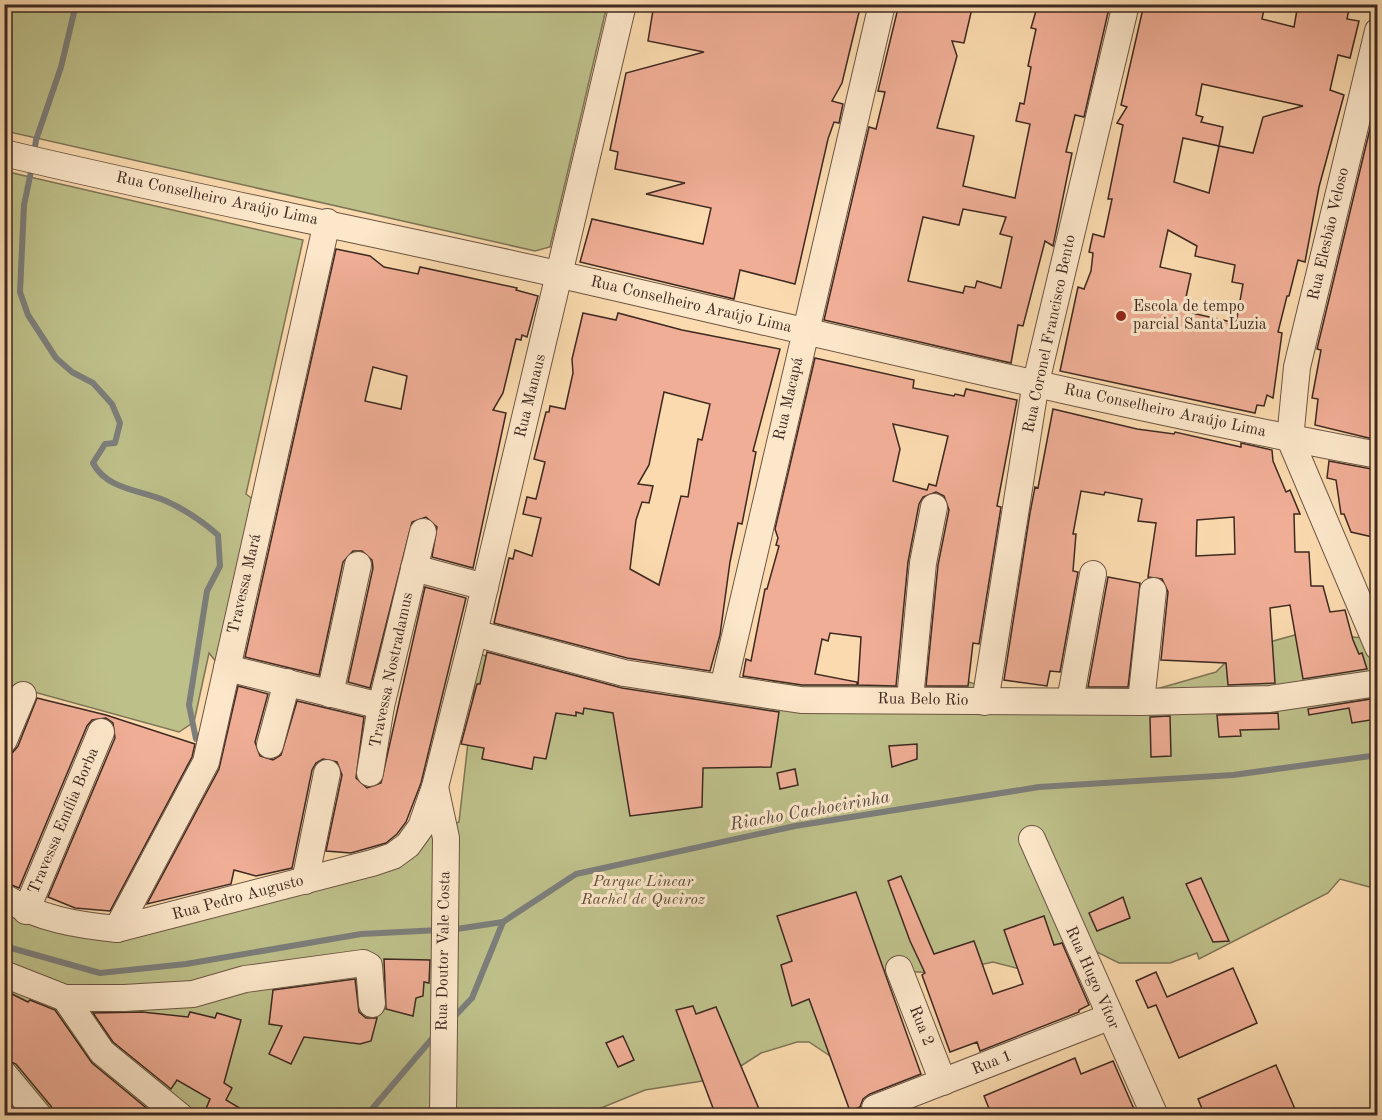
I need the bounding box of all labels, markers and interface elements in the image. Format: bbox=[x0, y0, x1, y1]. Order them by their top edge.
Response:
street label: Rua Elesbão Veloso bbox=[1306, 166, 1352, 302]
street label: Rua Conselheiro Araújo Lima bbox=[115, 170, 320, 228]
street label: Rua Coronel Francisco Bento bbox=[1021, 233, 1079, 435]
street label: Rua Conselheiro Araújo Lima bbox=[589, 274, 793, 336]
place label: Escola de tempo parcial Santa Luzia bbox=[1133, 299, 1267, 333]
marker: Escola de tempo parcial Santa Luzia bbox=[1114, 309, 1128, 323]
street label: Rua Manaus bbox=[513, 352, 549, 440]
street label: Rua Macapá bbox=[772, 356, 806, 442]
street label: Rua Conselheiro Araújo Lima bbox=[1063, 382, 1268, 440]
street label: Travessa Mará bbox=[226, 532, 264, 636]
street label: Travessa Nostradamus bbox=[368, 591, 416, 749]
street label: Rua Belo Rio bbox=[877, 691, 969, 709]
street label: Travessa Emília Borba bbox=[26, 745, 102, 897]
water label: Riacho Cachoeirinha bbox=[728, 788, 892, 834]
street label: Rua Doutor Vale Costa bbox=[435, 871, 453, 1031]
street label: Rua Pedro Augusto bbox=[170, 873, 306, 923]
park label: Parque Linear Rachel de Queiroz bbox=[580, 874, 705, 908]
street label: Rua Hugo Vítor bbox=[1062, 924, 1122, 1032]
street label: Rua 2 bbox=[906, 1004, 936, 1048]
street label: Rua 1 bbox=[970, 1048, 1014, 1078]

